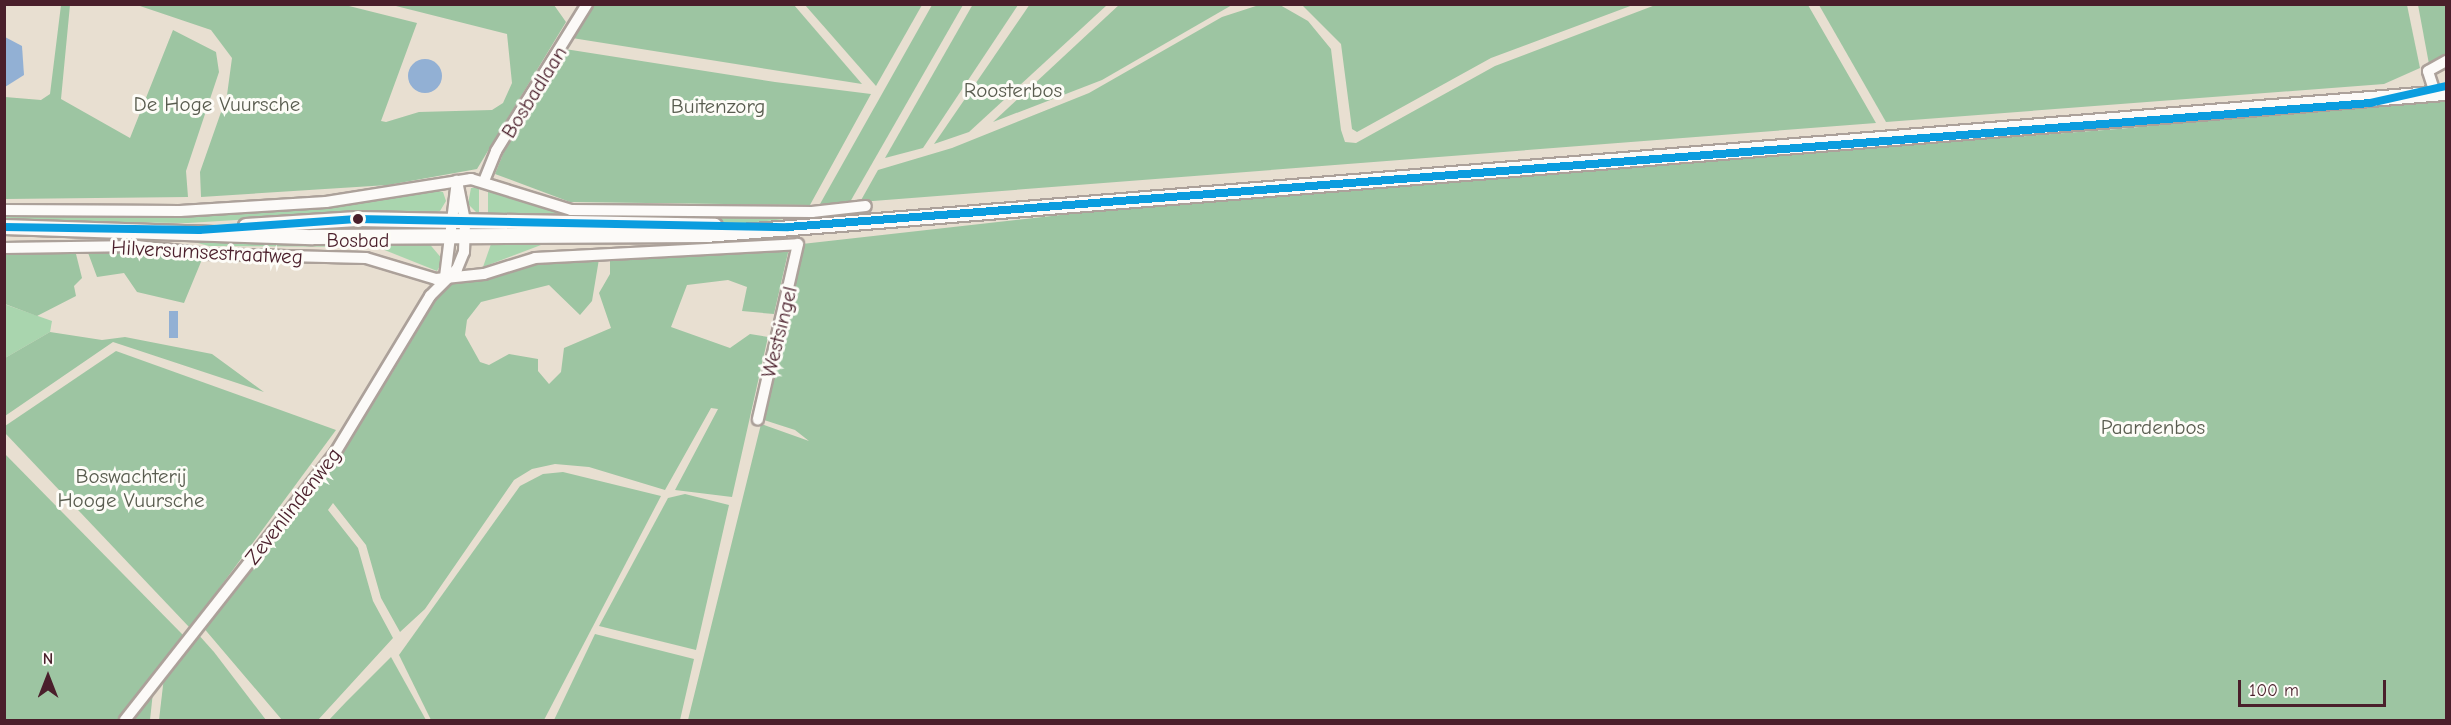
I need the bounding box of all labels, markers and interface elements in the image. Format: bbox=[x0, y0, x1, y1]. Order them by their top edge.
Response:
street label: Bosbadlaan bbox=[496, 41, 572, 143]
park label: Roosterbos bbox=[964, 77, 1062, 103]
park label: De Hoge Vuursche bbox=[134, 91, 300, 117]
park label: Buitenzorg bbox=[671, 93, 765, 119]
marker: Bosbad bbox=[352, 213, 364, 225]
place label: Bosbad bbox=[327, 228, 389, 252]
street label: Hilversumsestraatweg bbox=[110, 234, 304, 270]
street label: Westsingel bbox=[755, 284, 803, 380]
park label: Paardenbos bbox=[2101, 414, 2205, 440]
street label: Zevenlindenweg bbox=[240, 443, 346, 569]
park label: Boswachterij Hooge Vuursche bbox=[57, 463, 205, 513]
north arrow bbox=[18, 647, 78, 707]
text: N bbox=[43, 650, 53, 668]
scale bar bbox=[2241, 668, 2390, 706]
text: 100 m bbox=[2249, 680, 2299, 701]

